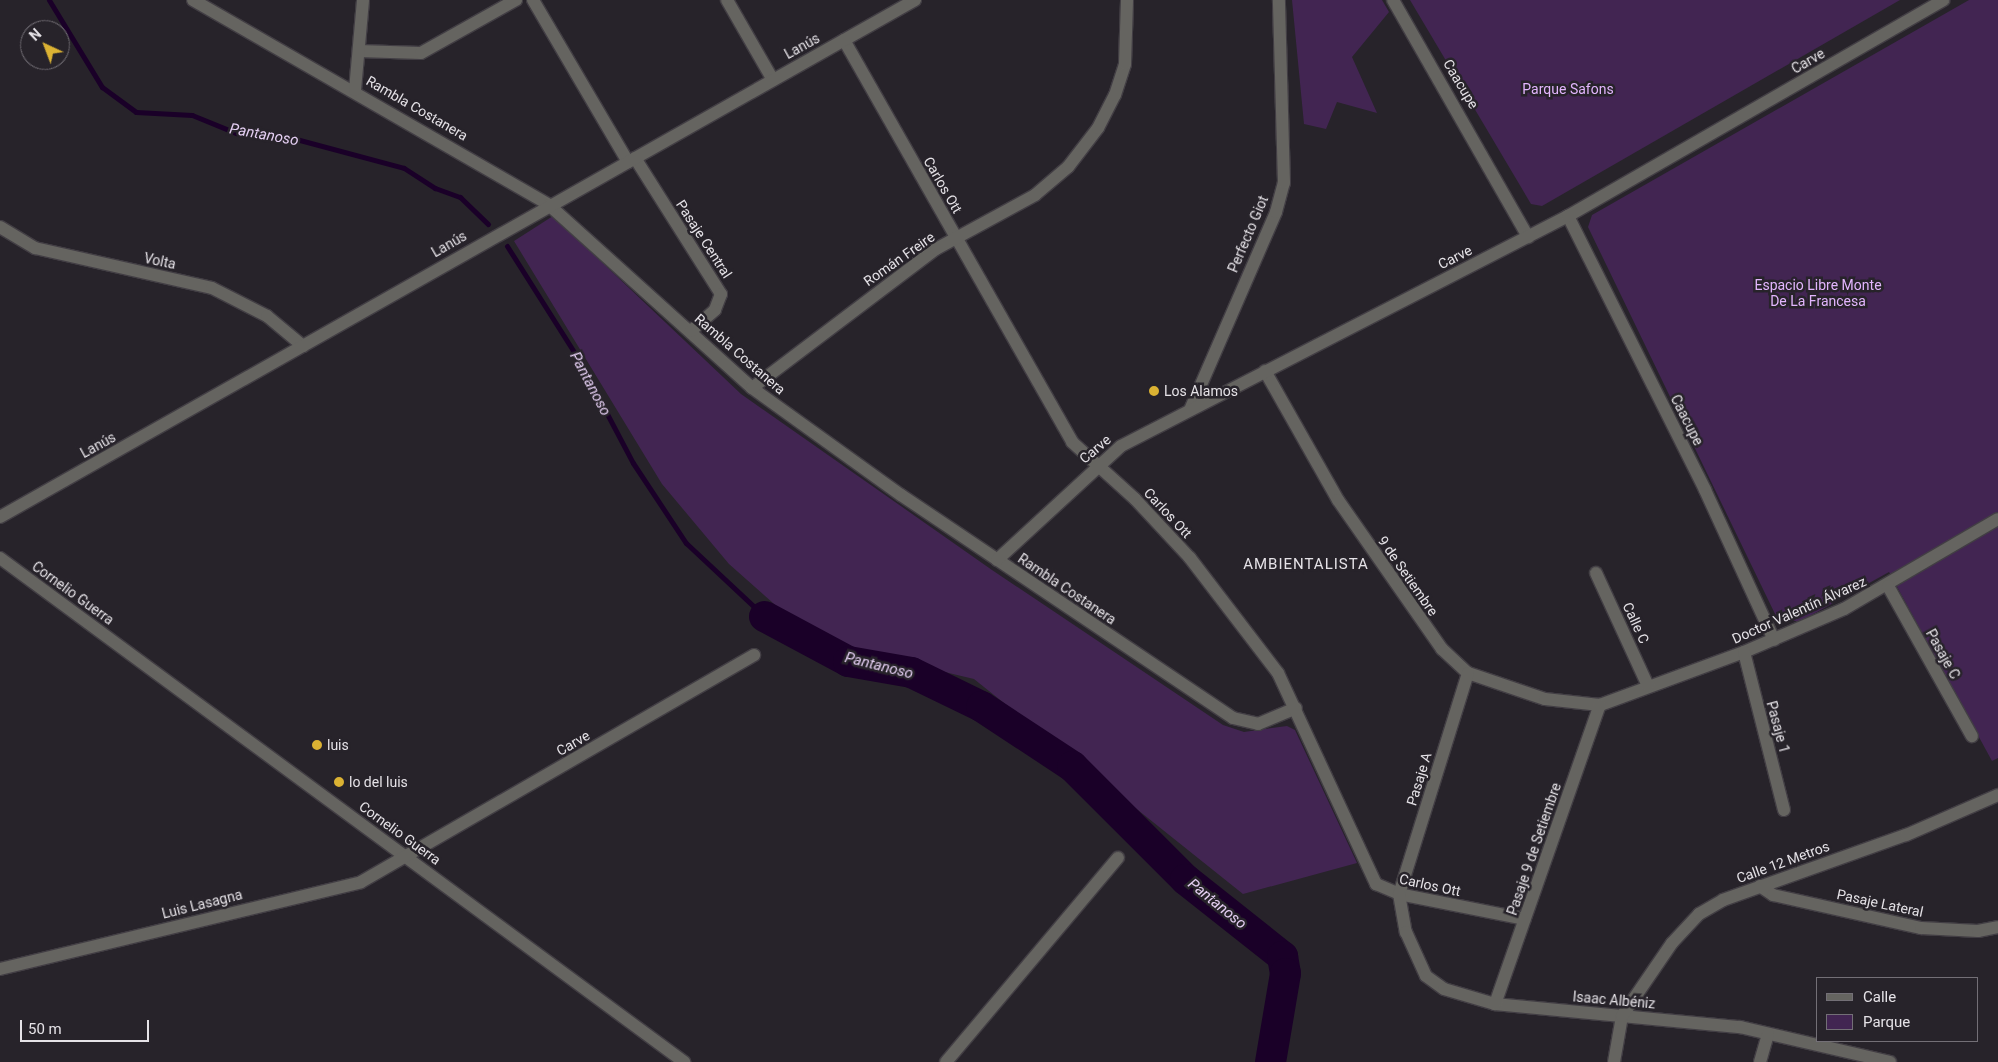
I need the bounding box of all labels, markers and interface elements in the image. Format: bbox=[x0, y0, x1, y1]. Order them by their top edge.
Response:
north arrow bbox=[20, 20, 70, 70]
text: N bbox=[26, 26, 45, 44]
street label: Lanús bbox=[781, 29, 823, 63]
street label: Carve bbox=[1788, 45, 1828, 77]
street label: Caacupe bbox=[1440, 56, 1482, 112]
street label: Rambla Costanera bbox=[363, 72, 471, 144]
park label: Parque Safons bbox=[1522, 81, 1614, 97]
water label: Pantanoso bbox=[228, 120, 300, 150]
street label: Carlos Ott bbox=[920, 154, 966, 216]
street label: Perfecto Giot bbox=[1224, 193, 1272, 275]
street label: Pasaje Central bbox=[673, 197, 735, 281]
street label: Lanús bbox=[428, 227, 470, 261]
street label: Román Freire bbox=[860, 228, 938, 290]
street label: Carve bbox=[1435, 241, 1475, 273]
street label: Volta bbox=[143, 249, 177, 273]
park label: Espacio Libre Monte De La Francesa bbox=[1754, 277, 1882, 310]
street label: Rambla Costanera bbox=[691, 310, 789, 398]
water label: Pantanoso bbox=[566, 349, 614, 419]
place label: Los Alamos bbox=[1164, 383, 1238, 399]
marker: Los Alamos bbox=[1148, 385, 1160, 397]
street label: Caacupe bbox=[1667, 392, 1707, 448]
street label: Lanús bbox=[77, 428, 119, 462]
street label: Carve bbox=[1076, 431, 1114, 467]
street label: Carlos Ott bbox=[1141, 484, 1195, 542]
street label: 9 de Setiembre bbox=[1374, 533, 1442, 619]
street label: Rambla Costanera bbox=[1015, 550, 1119, 628]
district label: AMBIENTALISTA bbox=[1242, 556, 1370, 574]
street label: Cornelio Guerra bbox=[29, 558, 117, 628]
street label: Doctor Valentín Álvarez bbox=[1729, 573, 1869, 647]
street label: Calle C bbox=[1619, 600, 1653, 646]
street label: Pasaje C bbox=[1922, 626, 1964, 682]
water label: Pantanoso bbox=[843, 649, 915, 683]
street label: Pasaje 1 bbox=[1763, 699, 1793, 755]
street label: Carve bbox=[553, 727, 593, 759]
place label: luis bbox=[327, 737, 349, 753]
marker: luis bbox=[311, 739, 323, 751]
street label: Pasaje A bbox=[1403, 750, 1435, 808]
place label: lo del luis bbox=[349, 774, 408, 790]
marker: lo del luis bbox=[333, 776, 345, 788]
street label: Pasaje 9 de Setiembre bbox=[1503, 781, 1565, 917]
street label: Cornelio Guerra bbox=[356, 798, 444, 868]
street label: Calle 12 Metros bbox=[1734, 837, 1832, 887]
street label: Carlos Ott bbox=[1398, 870, 1462, 900]
water label: Pantanoso bbox=[1184, 875, 1250, 933]
street label: Luis Lasagna bbox=[160, 886, 244, 922]
street label: Pasaje Lateral bbox=[1835, 886, 1925, 920]
legend bbox=[1816, 977, 1978, 1042]
street label: Isaac Albéniz bbox=[1572, 988, 1656, 1012]
text: Calle bbox=[1863, 988, 1896, 1006]
scale bar bbox=[22, 1010, 151, 1042]
text: Parque bbox=[1863, 1013, 1910, 1031]
text: 50 m bbox=[28, 1020, 62, 1038]

